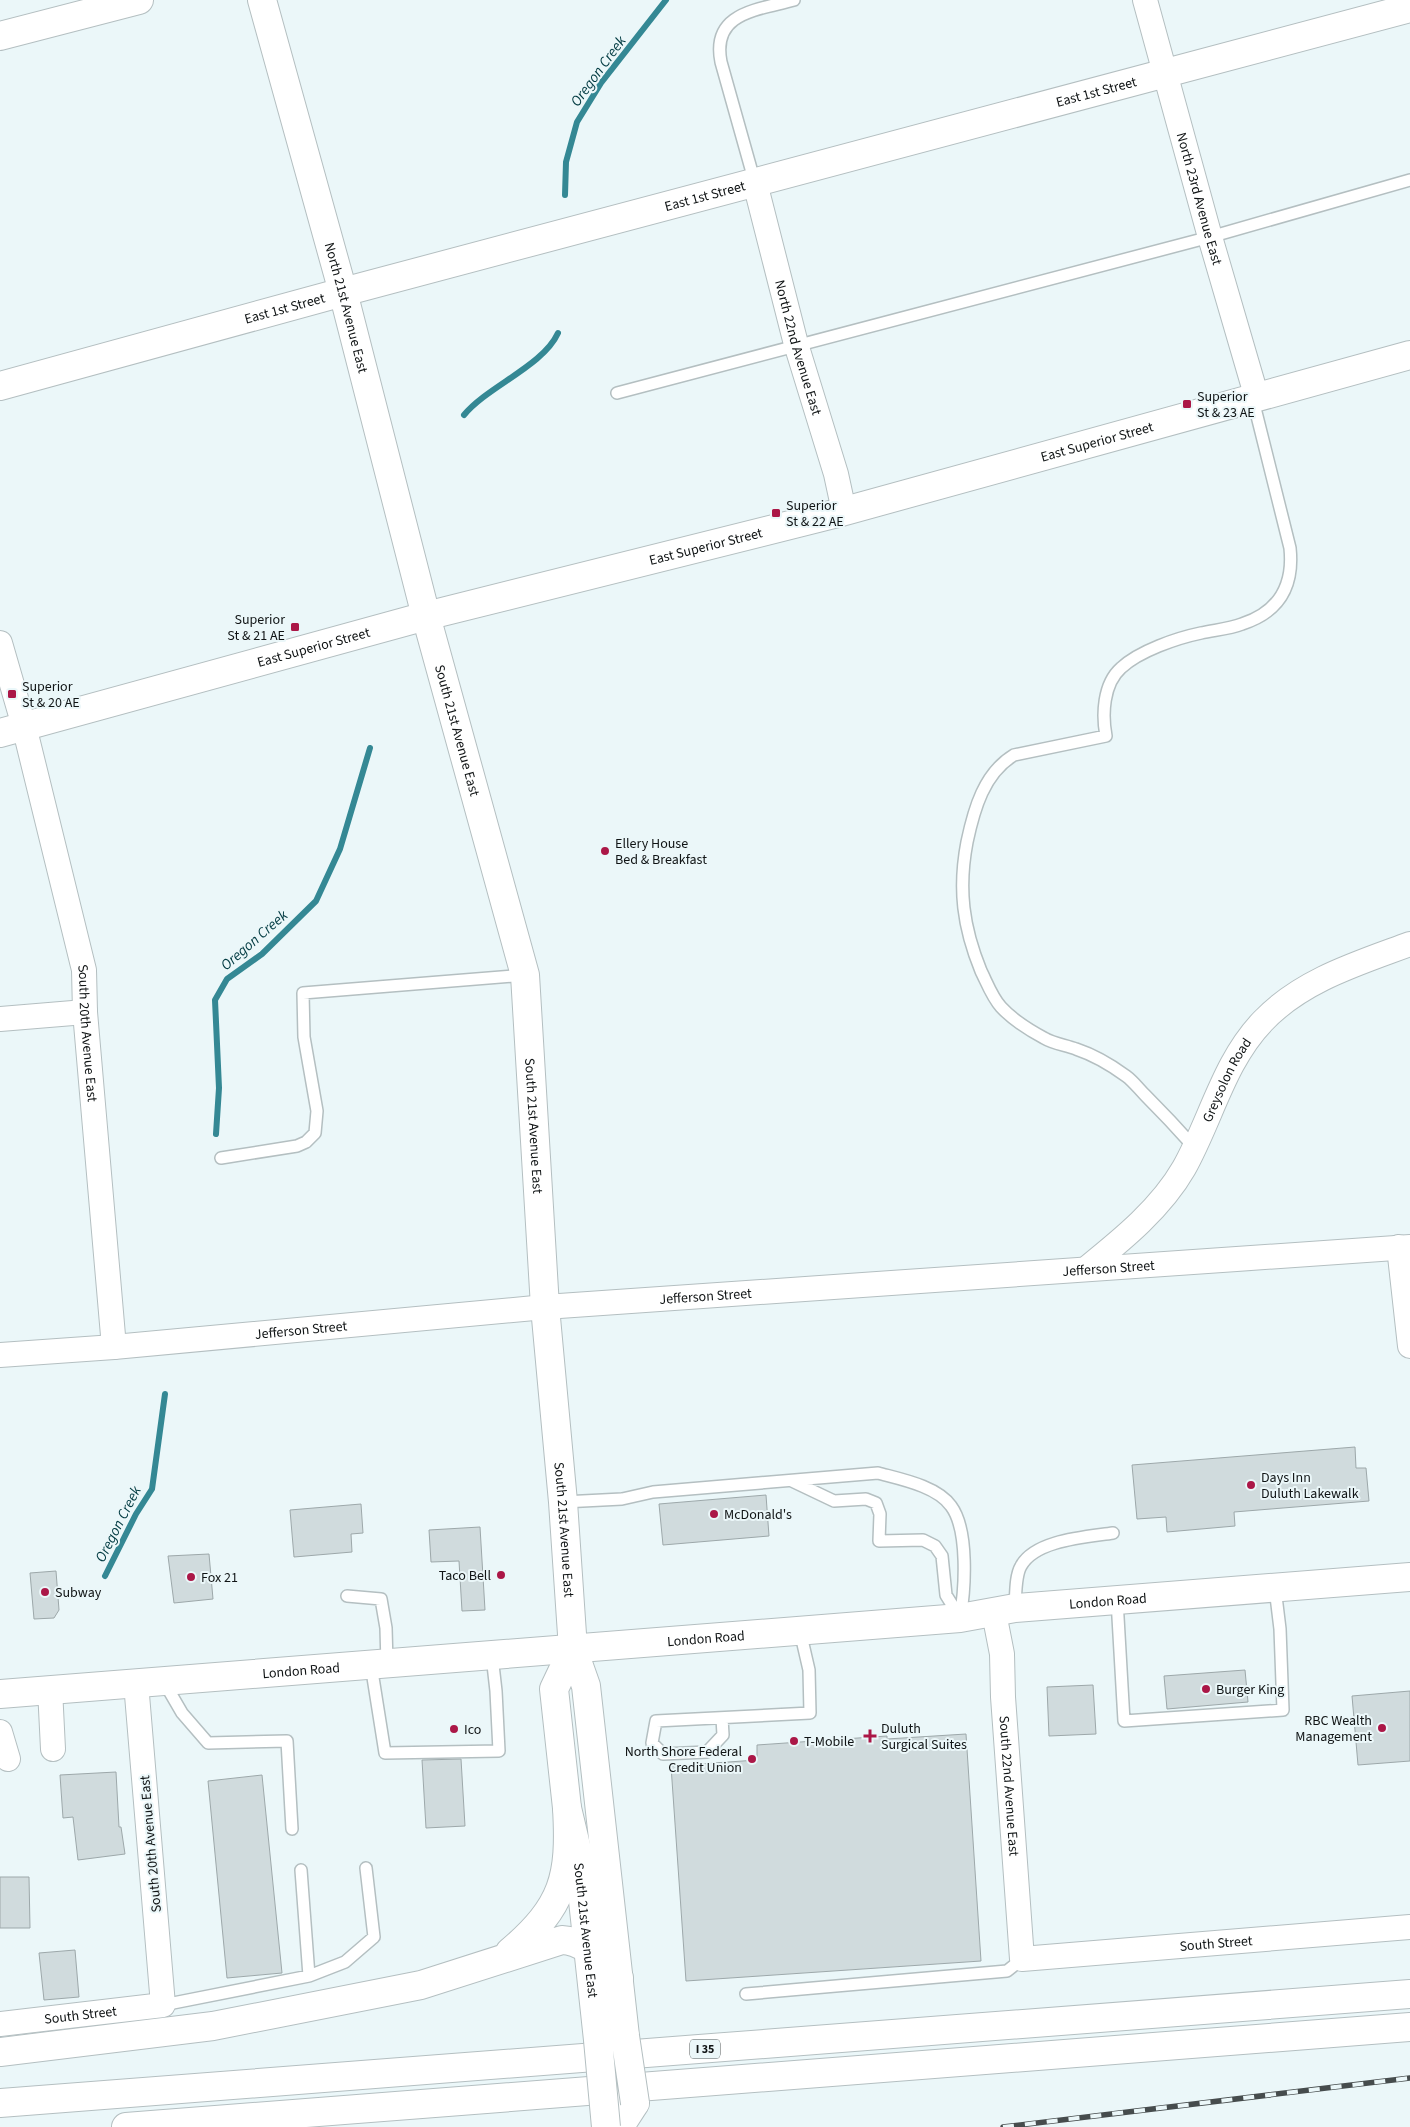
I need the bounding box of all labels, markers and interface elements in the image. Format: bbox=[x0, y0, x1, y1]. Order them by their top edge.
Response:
water label: Oregon Creek bbox=[566, 31, 632, 111]
street label: East 1st Street bbox=[1054, 72, 1139, 113]
street label: North 23rd Avenue East bbox=[1171, 130, 1227, 268]
street label: East 1st Street bbox=[662, 176, 748, 217]
street label: North 21st Avenue East bbox=[319, 240, 372, 376]
street label: North 22nd Avenue East bbox=[769, 278, 826, 418]
street label: East 1st Street bbox=[242, 288, 328, 330]
place label: Superior St & 23 AE bbox=[1197, 387, 1255, 423]
marker: Superior St & 23 AE bbox=[1181, 398, 1193, 410]
street label: East Superior Street bbox=[1038, 417, 1156, 467]
place label: Superior St & 22 AE bbox=[786, 496, 844, 532]
marker: Superior St & 22 AE bbox=[770, 507, 782, 519]
street label: East Superior Street bbox=[647, 523, 765, 571]
place label: Superior St & 21 AE bbox=[227, 610, 285, 646]
marker: Superior St & 21 AE bbox=[289, 621, 301, 633]
street label: East Superior Street bbox=[255, 623, 373, 673]
street label: South 21st Avenue East bbox=[429, 662, 484, 799]
place label: Superior St & 20 AE bbox=[22, 677, 80, 713]
marker: Superior St & 20 AE bbox=[6, 688, 18, 700]
place label: Ellery House Bed & Breakfast bbox=[615, 834, 707, 870]
marker: Ellery House Bed & Breakfast bbox=[599, 845, 611, 857]
water label: Oregon Creek bbox=[216, 905, 293, 976]
street label: South 20th Avenue East bbox=[72, 962, 102, 1103]
street label: Greysolon Road bbox=[1198, 1034, 1257, 1126]
street label: South 21st Avenue East bbox=[519, 1058, 547, 1195]
street label: Jefferson Street bbox=[1062, 1256, 1156, 1282]
street label: Jefferson Street bbox=[659, 1284, 753, 1310]
street label: Jefferson Street bbox=[254, 1316, 348, 1345]
street label: South 21st Avenue East bbox=[548, 1461, 578, 1598]
place label: Days Inn Duluth Lakewalk bbox=[1261, 1468, 1359, 1504]
marker: Days Inn Duluth Lakewalk bbox=[1245, 1479, 1257, 1491]
water label: Oregon Creek bbox=[90, 1482, 147, 1566]
place label: McDonald's bbox=[724, 1505, 792, 1525]
marker: McDonald's bbox=[708, 1508, 720, 1520]
place label: Taco Bell bbox=[439, 1566, 491, 1586]
place label: Fox 21 bbox=[201, 1568, 238, 1588]
marker: Taco Bell bbox=[495, 1569, 507, 1581]
marker: Fox 21 bbox=[185, 1571, 197, 1583]
place label: Subway bbox=[55, 1583, 102, 1603]
marker: Subway bbox=[39, 1586, 51, 1598]
street label: London Road bbox=[1068, 1589, 1147, 1615]
street label: London Road bbox=[666, 1626, 745, 1652]
street label: London Road bbox=[262, 1658, 341, 1684]
place label: Burger King bbox=[1216, 1680, 1284, 1700]
marker: Burger King bbox=[1200, 1683, 1212, 1695]
place label: RBC Wealth Management bbox=[1295, 1711, 1372, 1747]
street label: South 22nd Avenue East bbox=[993, 1715, 1024, 1857]
place label: Duluth Surgical Suites bbox=[881, 1719, 967, 1755]
place label: Ico bbox=[464, 1720, 481, 1740]
marker: RBC Wealth Management bbox=[1376, 1722, 1388, 1734]
marker: Ico bbox=[448, 1723, 460, 1735]
marker: Duluth Surgical Suites bbox=[863, 1729, 877, 1743]
place label: T-Mobile bbox=[804, 1732, 854, 1752]
marker: T-Mobile bbox=[788, 1735, 800, 1747]
place label: North Shore Federal Credit Union bbox=[625, 1742, 742, 1778]
marker: North Shore Federal Credit Union bbox=[746, 1753, 758, 1765]
street label: South 20th Avenue East bbox=[135, 1774, 167, 1913]
street label: South 21st Avenue East bbox=[568, 1862, 602, 1999]
street label: South Street bbox=[1179, 1931, 1253, 1957]
street label: South Street bbox=[43, 2001, 118, 2030]
road number: I 35 bbox=[690, 2040, 720, 2058]

